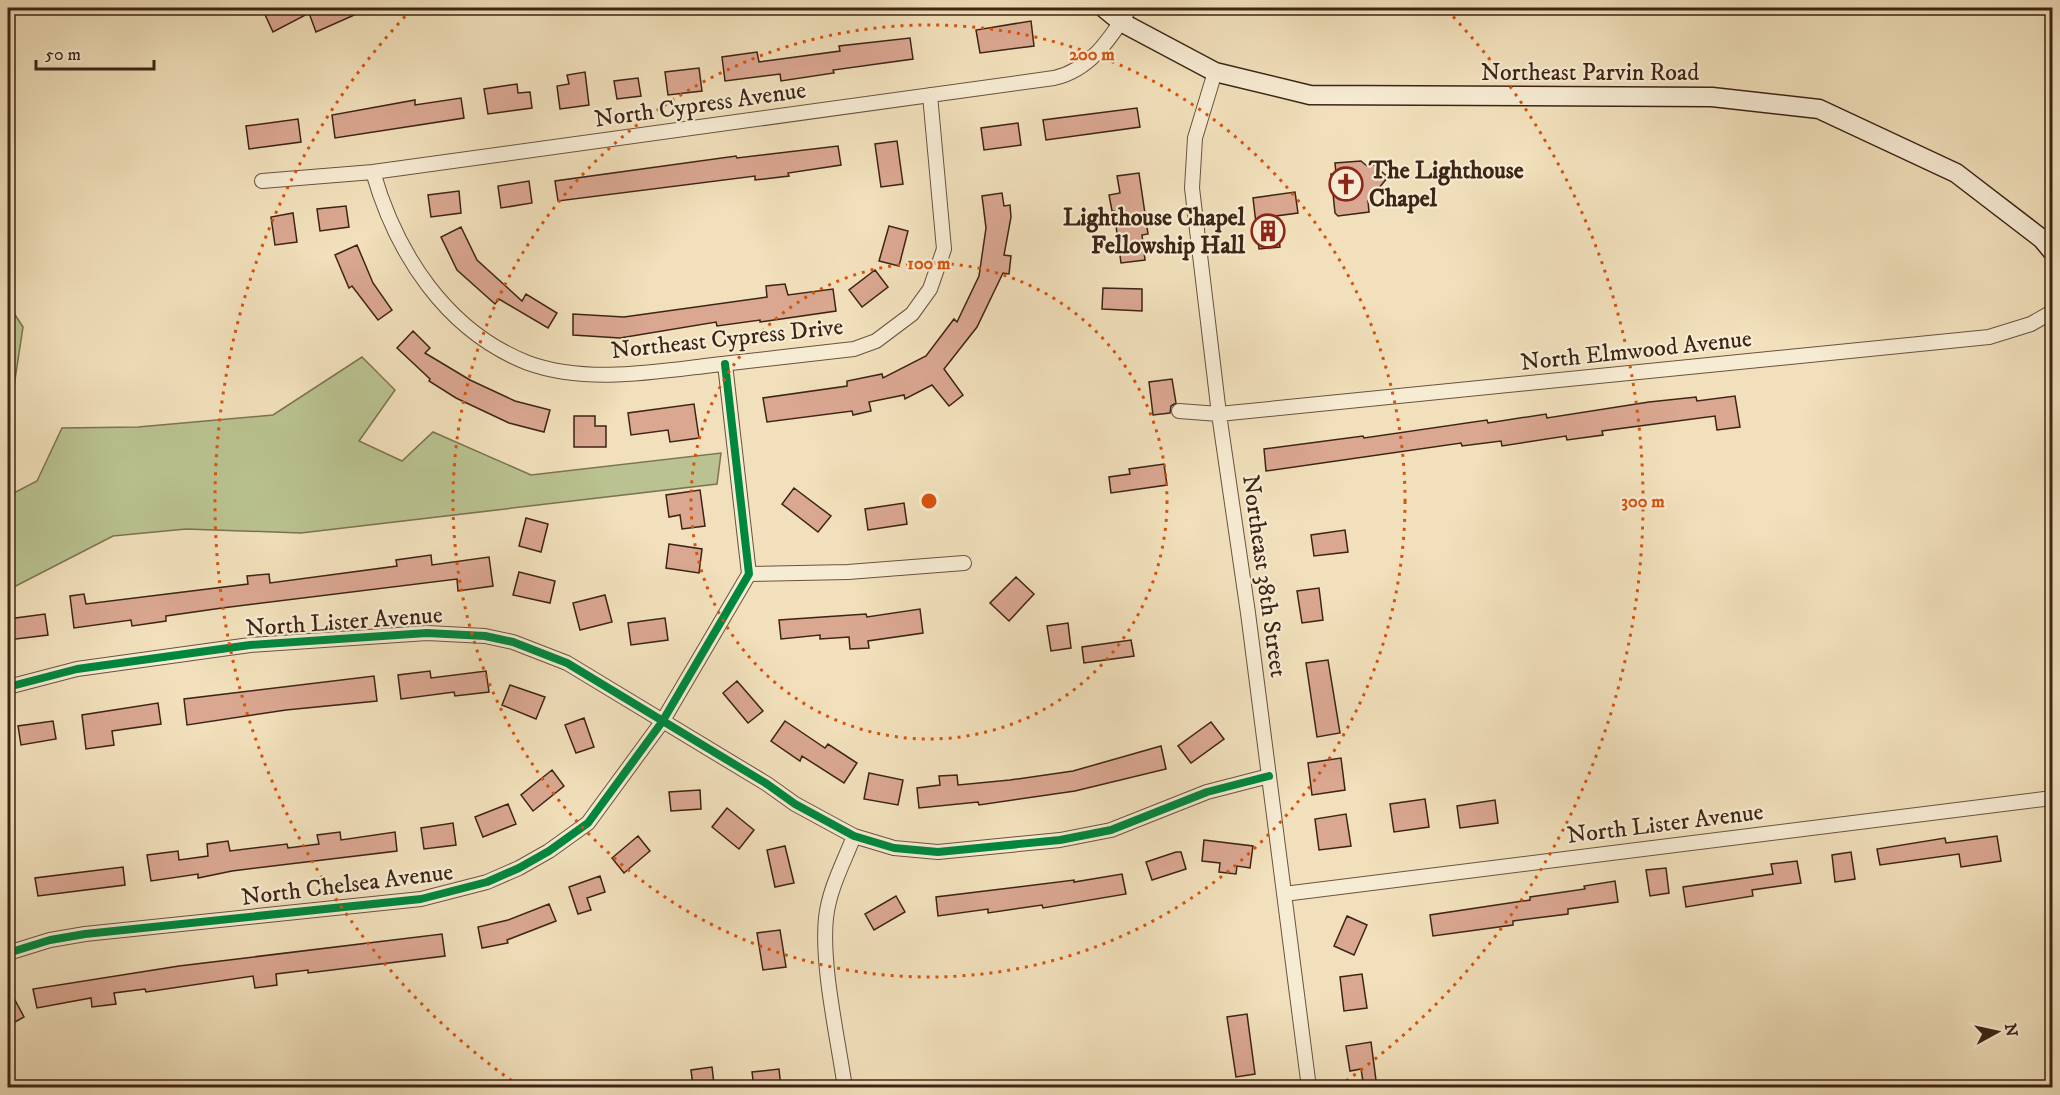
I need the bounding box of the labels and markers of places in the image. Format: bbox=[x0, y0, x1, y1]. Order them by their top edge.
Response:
place label: The Lighthouse Chapel bbox=[1368, 156, 1524, 214]
church icon: The Lighthouse Chapel bbox=[1328, 166, 1364, 202]
place label: Lighthouse Chapel Fellowship Hall bbox=[1063, 203, 1246, 261]
building icon: Lighthouse Chapel Fellowship Hall bbox=[1250, 213, 1286, 249]
centre of rings bbox=[919, 491, 939, 511]

